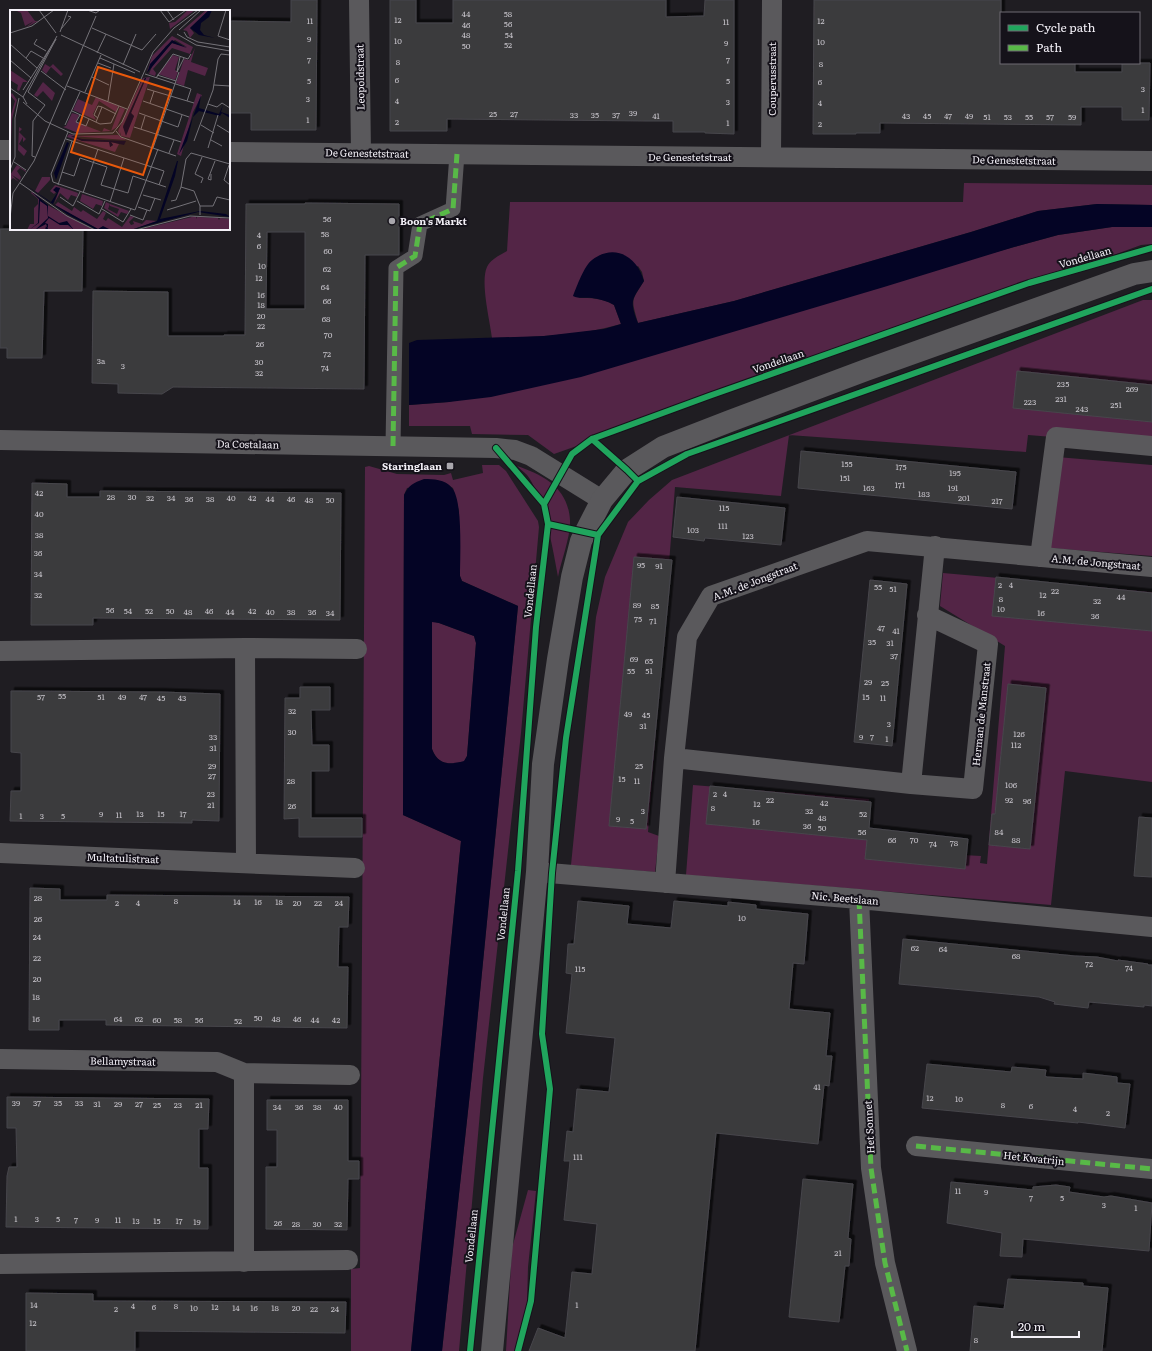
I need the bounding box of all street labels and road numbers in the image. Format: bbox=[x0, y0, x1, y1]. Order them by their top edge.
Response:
street label: Couperusstraat bbox=[764, 42, 779, 116]
street label: Leopoldstraat bbox=[351, 44, 368, 110]
street label: De Genestetstraat bbox=[325, 144, 409, 161]
street label: De Genestetstraat bbox=[648, 149, 732, 164]
street label: De Genestetstraat bbox=[972, 151, 1056, 168]
street label: Vondellaan bbox=[1057, 242, 1113, 271]
street label: Vondellaan bbox=[750, 345, 806, 376]
street label: Da Costalaan bbox=[217, 435, 280, 452]
street label: A.M. de Jongstraat bbox=[1051, 550, 1141, 573]
street label: A.M. de Jongstraat bbox=[710, 557, 799, 604]
street label: Vondellaan bbox=[519, 563, 540, 618]
street label: Herman de Manstraat bbox=[968, 661, 993, 766]
street label: Multatulistraat bbox=[86, 849, 160, 866]
street label: Vondellaan bbox=[492, 886, 513, 941]
street label: Nic. Beetslaan bbox=[811, 887, 880, 908]
street label: Bellamystraat bbox=[90, 1052, 156, 1069]
street label: Het Sonnet bbox=[860, 1100, 877, 1154]
street label: Het Kwatrijn bbox=[1003, 1147, 1066, 1168]
street label: Vondellaan bbox=[460, 1208, 481, 1263]

